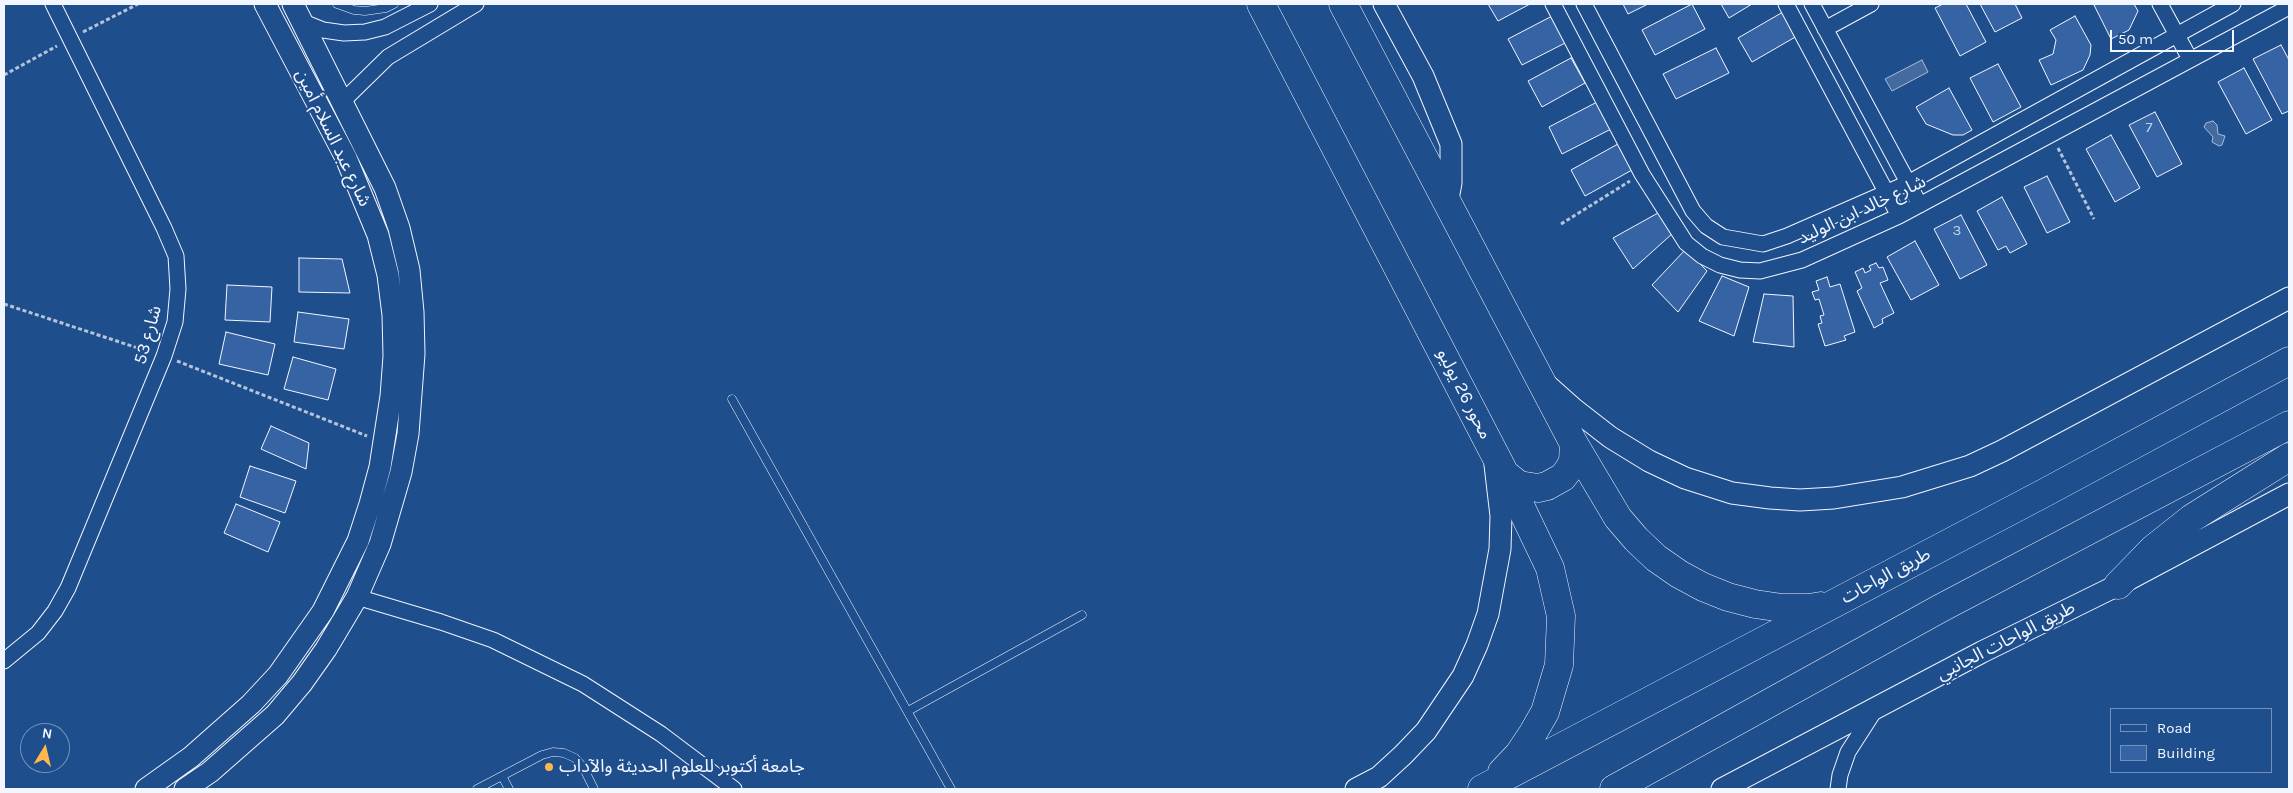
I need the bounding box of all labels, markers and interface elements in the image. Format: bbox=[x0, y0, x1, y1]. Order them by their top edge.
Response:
scale bar bbox=[2113, 20, 2237, 52]
text: 50 m bbox=[2118, 30, 2153, 48]
street label: شارع عبد السلام أمين bbox=[290, 66, 376, 210]
house number: 7 bbox=[2145, 119, 2153, 137]
street label: شارع خالد ابن الوليد bbox=[1795, 171, 1929, 249]
house number: 3 bbox=[1953, 222, 1961, 240]
street label: شارع 53 bbox=[129, 303, 167, 367]
street label: محور 26 يوليو bbox=[1432, 345, 1496, 443]
street label: طريق الواحات bbox=[1837, 543, 1935, 609]
street label: طريق الواحات الجانبي bbox=[1933, 597, 2079, 685]
legend bbox=[2110, 708, 2273, 773]
text: Road bbox=[2157, 719, 2192, 737]
north arrow bbox=[20, 723, 70, 773]
text: N bbox=[41, 724, 54, 743]
text: Building bbox=[2157, 744, 2215, 762]
place label: جامعة أكتوبر للعلوم الحديثة والآداب bbox=[559, 756, 805, 778]
marker: جامعة أكتوبر للعلوم الحديثة والآداب bbox=[543, 761, 555, 773]

